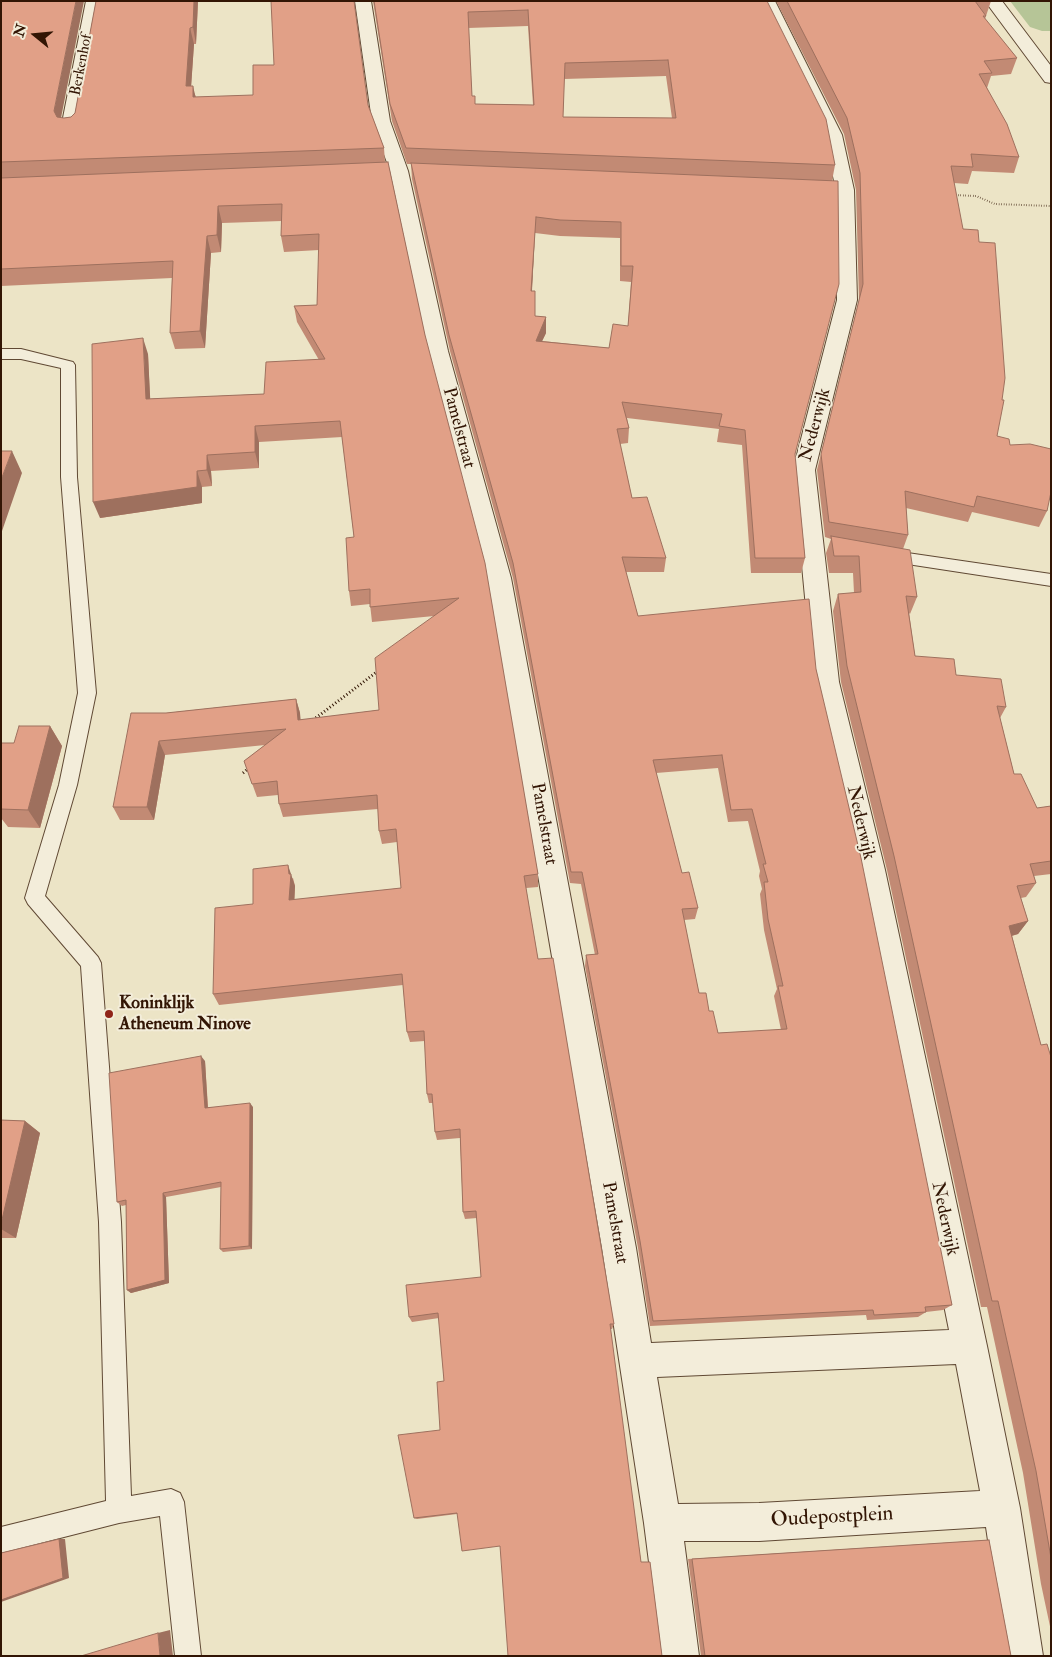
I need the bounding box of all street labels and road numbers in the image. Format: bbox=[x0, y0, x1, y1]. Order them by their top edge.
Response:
street label: Berkenhof bbox=[67, 33, 97, 97]
street label: Pamelstraat bbox=[437, 385, 479, 471]
street label: Nederwijk bbox=[796, 386, 836, 464]
street label: Pamelstraat bbox=[525, 781, 561, 867]
street label: Nederwijk bbox=[841, 784, 879, 862]
street label: Pamelstraat bbox=[596, 1180, 632, 1266]
street label: Nederwijk bbox=[926, 1180, 962, 1258]
street label: Oudepostplein bbox=[770, 1502, 894, 1534]

